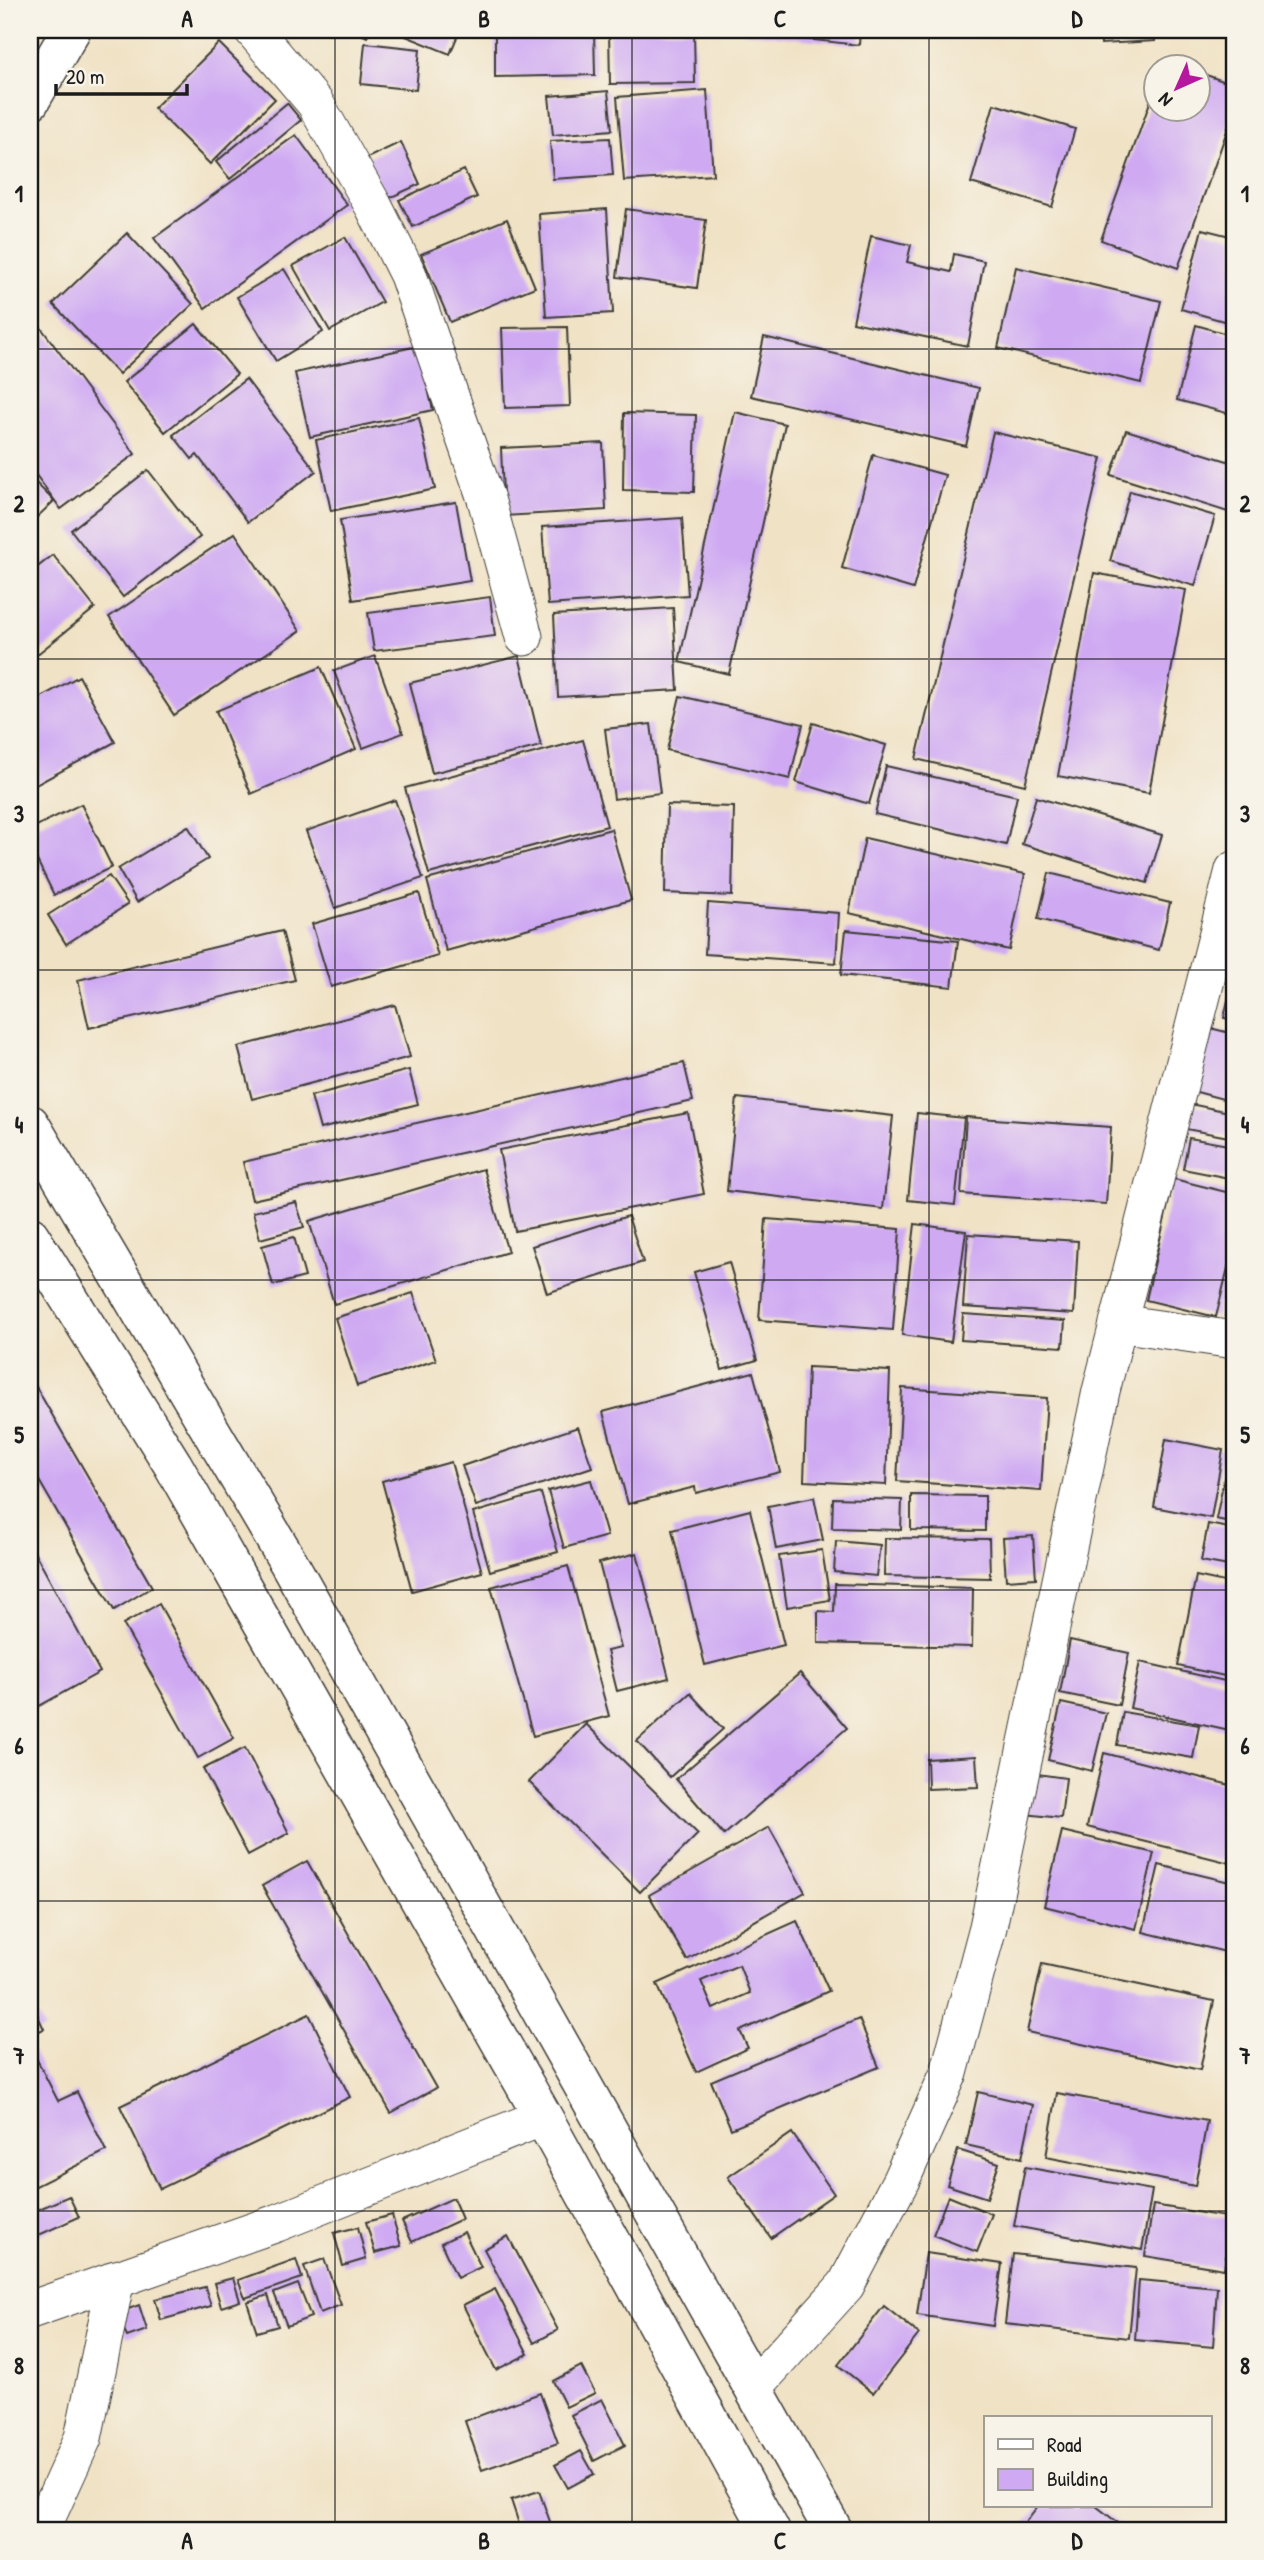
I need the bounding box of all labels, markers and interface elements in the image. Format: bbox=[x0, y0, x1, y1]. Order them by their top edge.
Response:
text: A bbox=[181, 3, 193, 34]
text: B bbox=[478, 3, 490, 34]
text: C bbox=[774, 3, 786, 34]
text: D bbox=[1072, 3, 1084, 34]
scale bar bbox=[56, 52, 187, 96]
north arrow bbox=[1142, 52, 1212, 122]
text: 20 m bbox=[66, 62, 104, 91]
text: N bbox=[1152, 87, 1178, 113]
text: 1 bbox=[15, 178, 23, 209]
text: 1 bbox=[1241, 178, 1249, 209]
text: 2 bbox=[14, 488, 25, 519]
text: 2 bbox=[1240, 488, 1251, 519]
text: 3 bbox=[14, 798, 24, 829]
text: 3 bbox=[1240, 798, 1250, 829]
text: 4 bbox=[15, 1109, 24, 1140]
text: 4 bbox=[1241, 1109, 1250, 1140]
text: 5 bbox=[14, 1419, 24, 1450]
text: 5 bbox=[1240, 1419, 1250, 1450]
text: 6 bbox=[14, 1730, 24, 1761]
text: 6 bbox=[1240, 1730, 1250, 1761]
text: 7 bbox=[12, 2040, 25, 2071]
text: 7 bbox=[1238, 2040, 1251, 2071]
text: 8 bbox=[14, 2350, 24, 2381]
text: 8 bbox=[1240, 2350, 1250, 2381]
legend bbox=[984, 2416, 1212, 2508]
text: Road bbox=[1047, 2430, 1081, 2459]
text: Building bbox=[1047, 2464, 1108, 2493]
text: A bbox=[181, 2525, 193, 2556]
text: B bbox=[478, 2525, 490, 2556]
text: C bbox=[774, 2525, 786, 2556]
text: D bbox=[1072, 2525, 1084, 2556]

